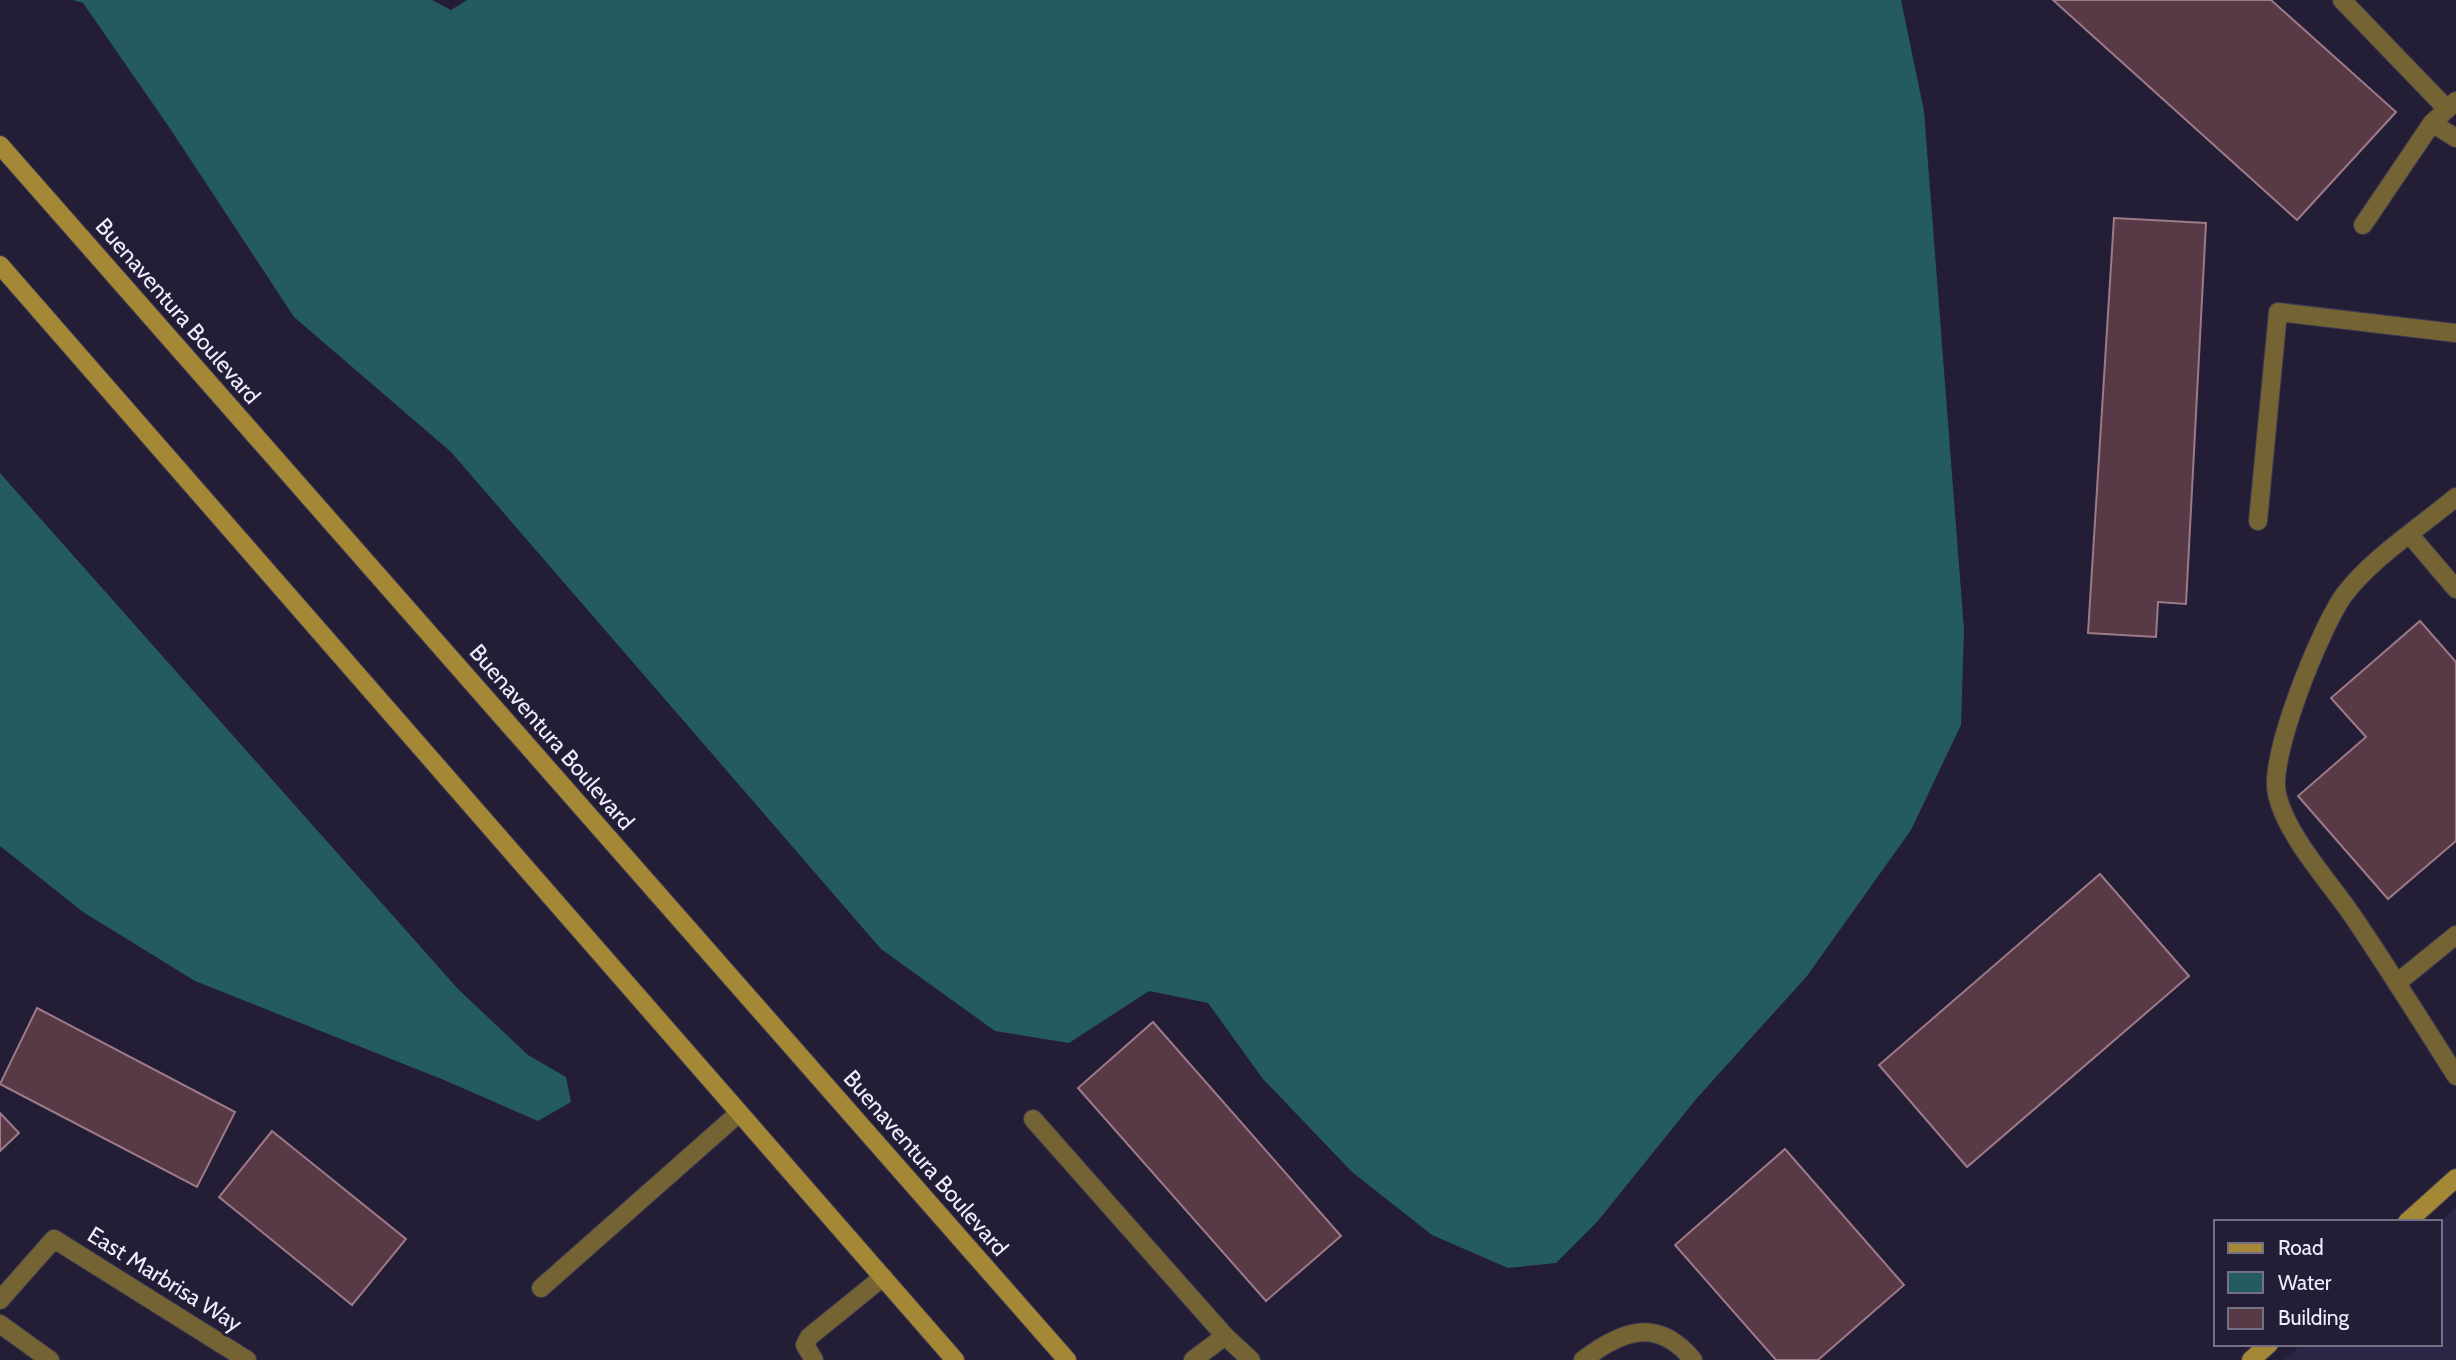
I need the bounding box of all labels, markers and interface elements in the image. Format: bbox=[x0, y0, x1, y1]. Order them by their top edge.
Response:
street label: Buenaventura Boulevard bbox=[90, 212, 266, 410]
street label: Buenaventura Boulevard bbox=[464, 638, 640, 836]
street label: Buenaventura Boulevard bbox=[838, 1064, 1014, 1262]
street label: East Marbrisa Way bbox=[83, 1220, 248, 1338]
legend bbox=[2214, 1220, 2442, 1346]
text: Road bbox=[2278, 1235, 2324, 1260]
text: Water bbox=[2278, 1270, 2332, 1295]
text: Building bbox=[2278, 1305, 2350, 1330]

